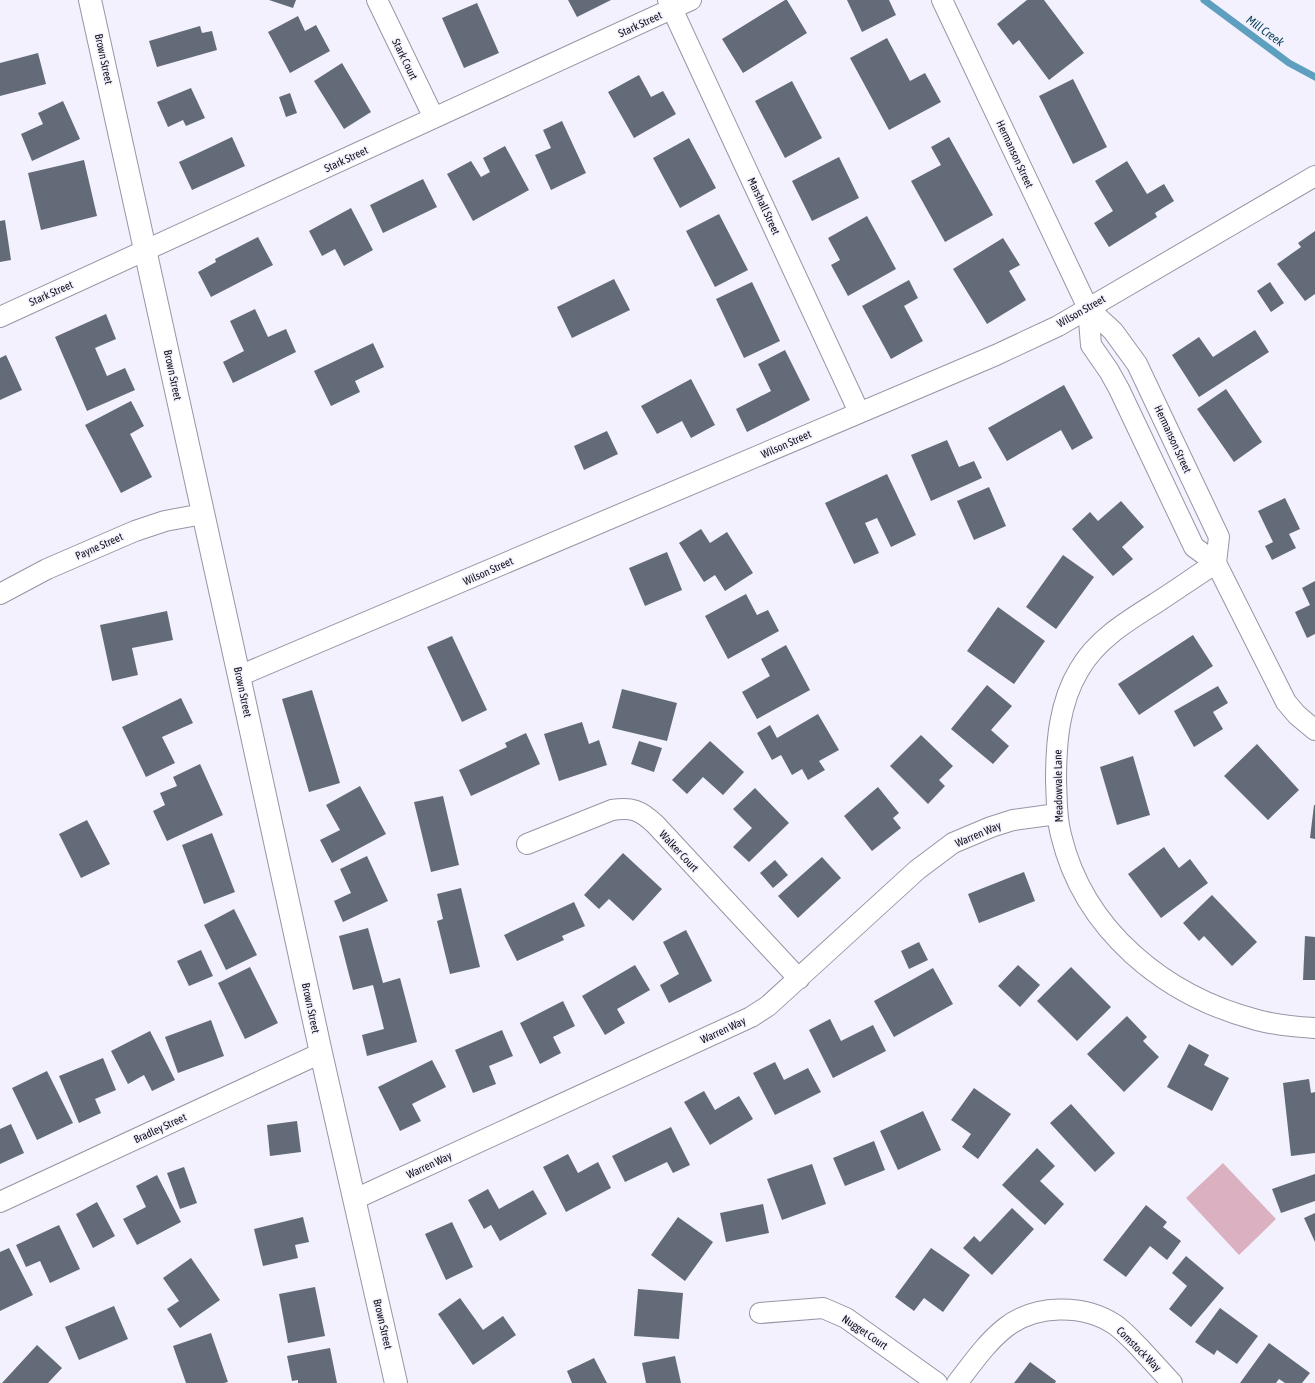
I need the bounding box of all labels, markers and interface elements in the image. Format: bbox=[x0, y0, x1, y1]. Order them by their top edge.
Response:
street label: Stark Street bbox=[616, 9, 664, 39]
water label: Mill Creek bbox=[1243, 13, 1287, 50]
street label: Brown Street bbox=[93, 33, 115, 85]
street label: Stark Court bbox=[390, 36, 420, 82]
street label: Hermanson Street bbox=[994, 118, 1036, 190]
street label: Stark Street bbox=[322, 144, 370, 174]
street label: Marshall Street bbox=[746, 176, 782, 236]
street label: Stark Street bbox=[27, 278, 75, 308]
street label: Wilson Street bbox=[1055, 292, 1107, 330]
street label: Brown Street bbox=[162, 349, 184, 401]
street label: Hermanson Street bbox=[1152, 403, 1194, 475]
street label: Wilson Street bbox=[759, 428, 813, 460]
street label: Payne Street bbox=[73, 530, 125, 562]
street label: Wilson Street bbox=[461, 555, 515, 587]
street label: Brown Street bbox=[232, 666, 254, 718]
street label: Meadowvale Lane bbox=[1051, 749, 1065, 823]
street label: Warren Way bbox=[953, 819, 1003, 849]
street label: Walker Court bbox=[657, 828, 701, 874]
street label: Brown Street bbox=[300, 982, 322, 1034]
street label: Warren Way bbox=[699, 1014, 748, 1046]
street label: Bradley Street bbox=[132, 1111, 188, 1145]
street label: Warren Way bbox=[405, 1149, 454, 1181]
street label: Brown Street bbox=[371, 1298, 395, 1350]
street label: Nugget Court bbox=[840, 1312, 890, 1352]
street label: Comstock Way bbox=[1114, 1324, 1164, 1374]

